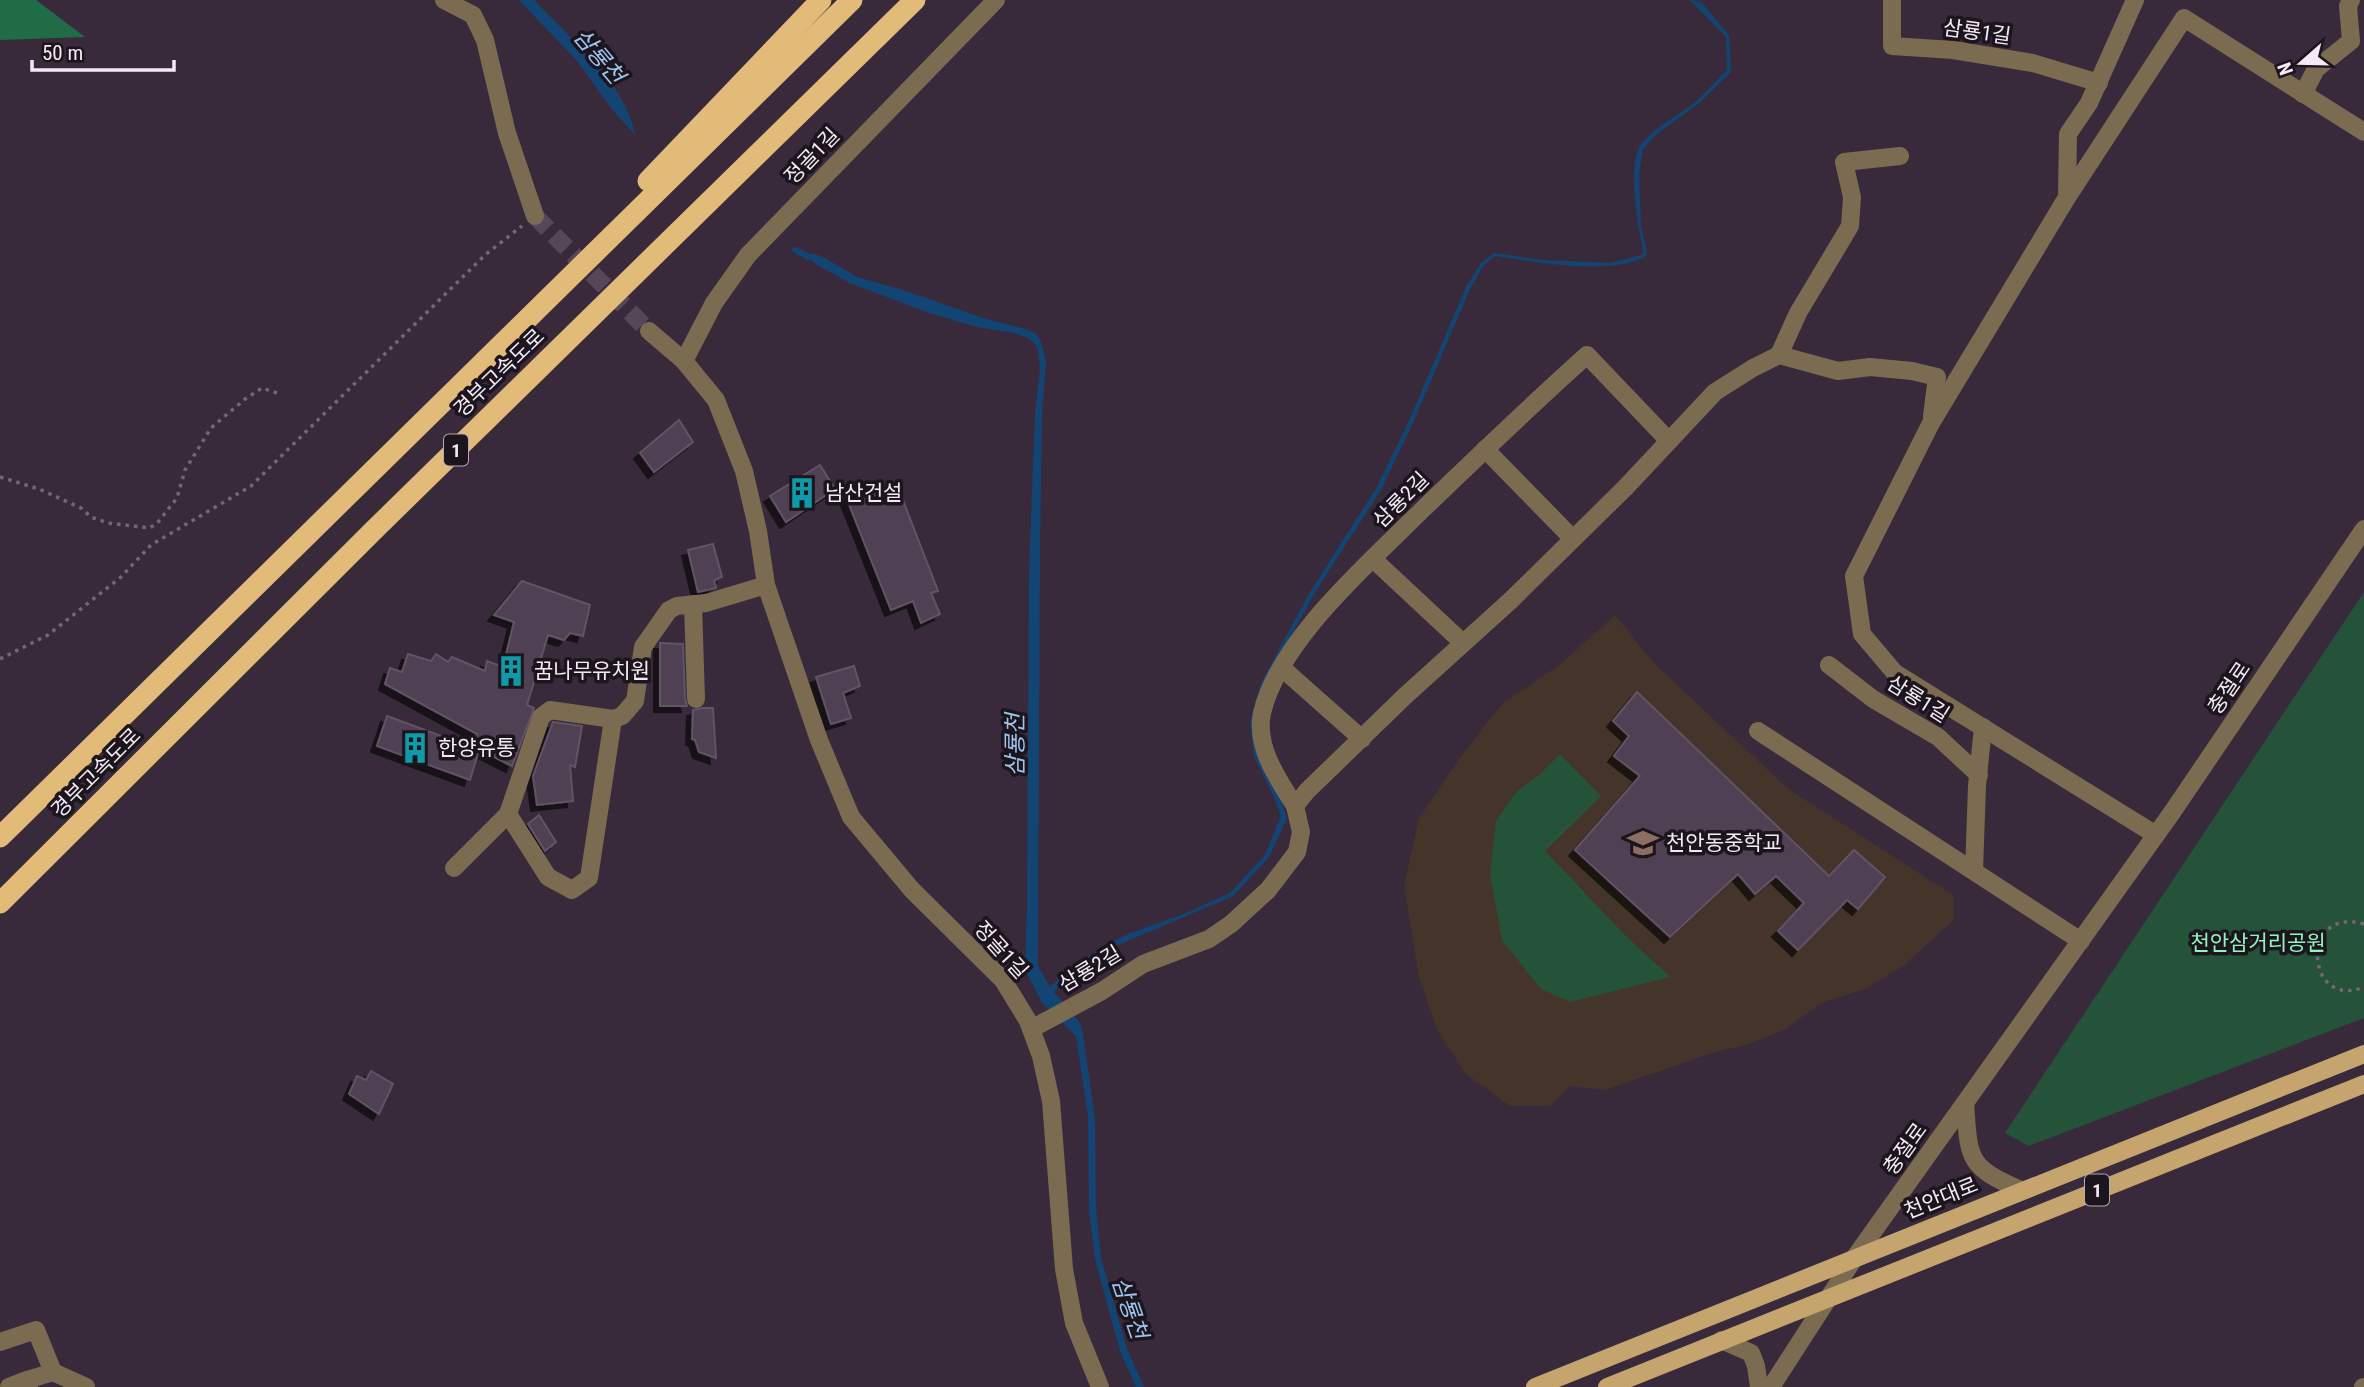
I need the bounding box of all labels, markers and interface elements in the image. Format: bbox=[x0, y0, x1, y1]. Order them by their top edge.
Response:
street label: 삼룡1길 bbox=[1941, 15, 2013, 49]
water label: 삼룡천 bbox=[568, 23, 631, 91]
scale bar bbox=[32, 28, 173, 72]
north arrow bbox=[2266, 28, 2336, 98]
text: 50 m bbox=[42, 41, 83, 65]
text: N bbox=[2273, 59, 2298, 78]
street label: 정골1길 bbox=[780, 123, 844, 189]
street label: 경부고속도로 bbox=[449, 324, 549, 422]
road number: 1 bbox=[444, 435, 468, 466]
street label: 삼룡2길 bbox=[1368, 467, 1434, 533]
building icon: 남산건설 bbox=[785, 476, 819, 510]
place label: 남산건설 bbox=[825, 481, 902, 505]
building icon: 꿈나무유치원 bbox=[494, 654, 528, 688]
street label: 충절로 bbox=[2203, 657, 2255, 719]
place label: 꿈나무유치원 bbox=[534, 659, 650, 683]
street label: 삼룡1길 bbox=[1883, 671, 1953, 727]
water label: 삼룡천 bbox=[1002, 710, 1029, 777]
street label: 경부고속도로 bbox=[47, 724, 145, 822]
building icon: 한양유통 bbox=[398, 731, 432, 765]
place label: 한양유통 bbox=[438, 736, 515, 760]
school or university icon: 천안동중학교 bbox=[1626, 826, 1660, 860]
place label: 천안동중학교 bbox=[1666, 831, 1782, 855]
street label: 정골1길 bbox=[969, 917, 1033, 983]
park label: 천안삼거리공원 bbox=[2190, 931, 2326, 955]
street label: 삼룡2길 bbox=[1055, 941, 1125, 997]
street label: 충절로 bbox=[1878, 1118, 1932, 1180]
street label: 천안대로 bbox=[1901, 1172, 1981, 1224]
road number: 1 bbox=[2085, 1174, 2109, 1206]
water label: 삼룡천 bbox=[1106, 1274, 1154, 1345]

